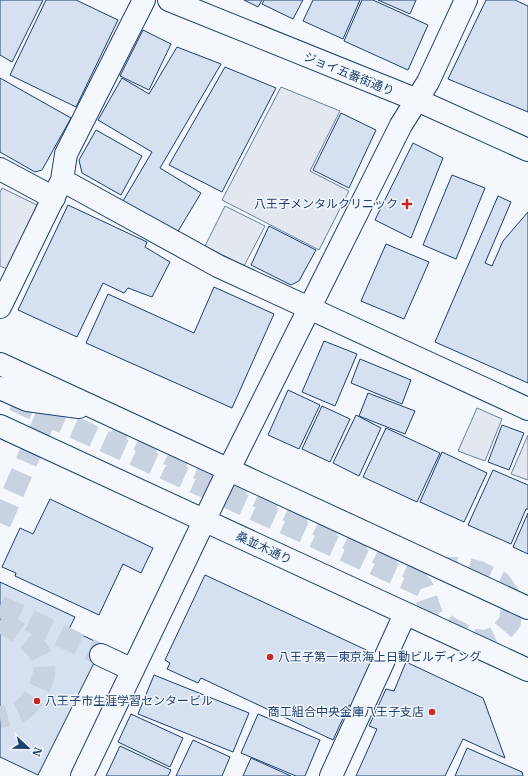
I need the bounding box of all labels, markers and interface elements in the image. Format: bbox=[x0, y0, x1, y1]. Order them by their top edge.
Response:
street label: ジョイ五番街通り bbox=[302, 49, 397, 98]
place label: 八王子メンタルクリニック bbox=[254, 196, 398, 211]
marker: 八王子メンタルクリニック bbox=[401, 198, 413, 210]
street label: 桑並木通り bbox=[234, 528, 295, 567]
place label: 八王子第一東京海上日動ビルディング bbox=[278, 649, 481, 664]
marker: 八王子第一東京海上日動ビルディング bbox=[265, 652, 275, 662]
place label: 八王子市生涯学習センタービル bbox=[45, 693, 213, 708]
marker: 八王子市生涯学習センタービル bbox=[32, 696, 42, 706]
place label: 商工組合中央金庫八王子支店 bbox=[268, 704, 424, 719]
marker: 商工組合中央金庫八王子支店 bbox=[427, 707, 437, 717]
north arrow bbox=[8, 728, 48, 768]
text: N bbox=[29, 745, 45, 759]

